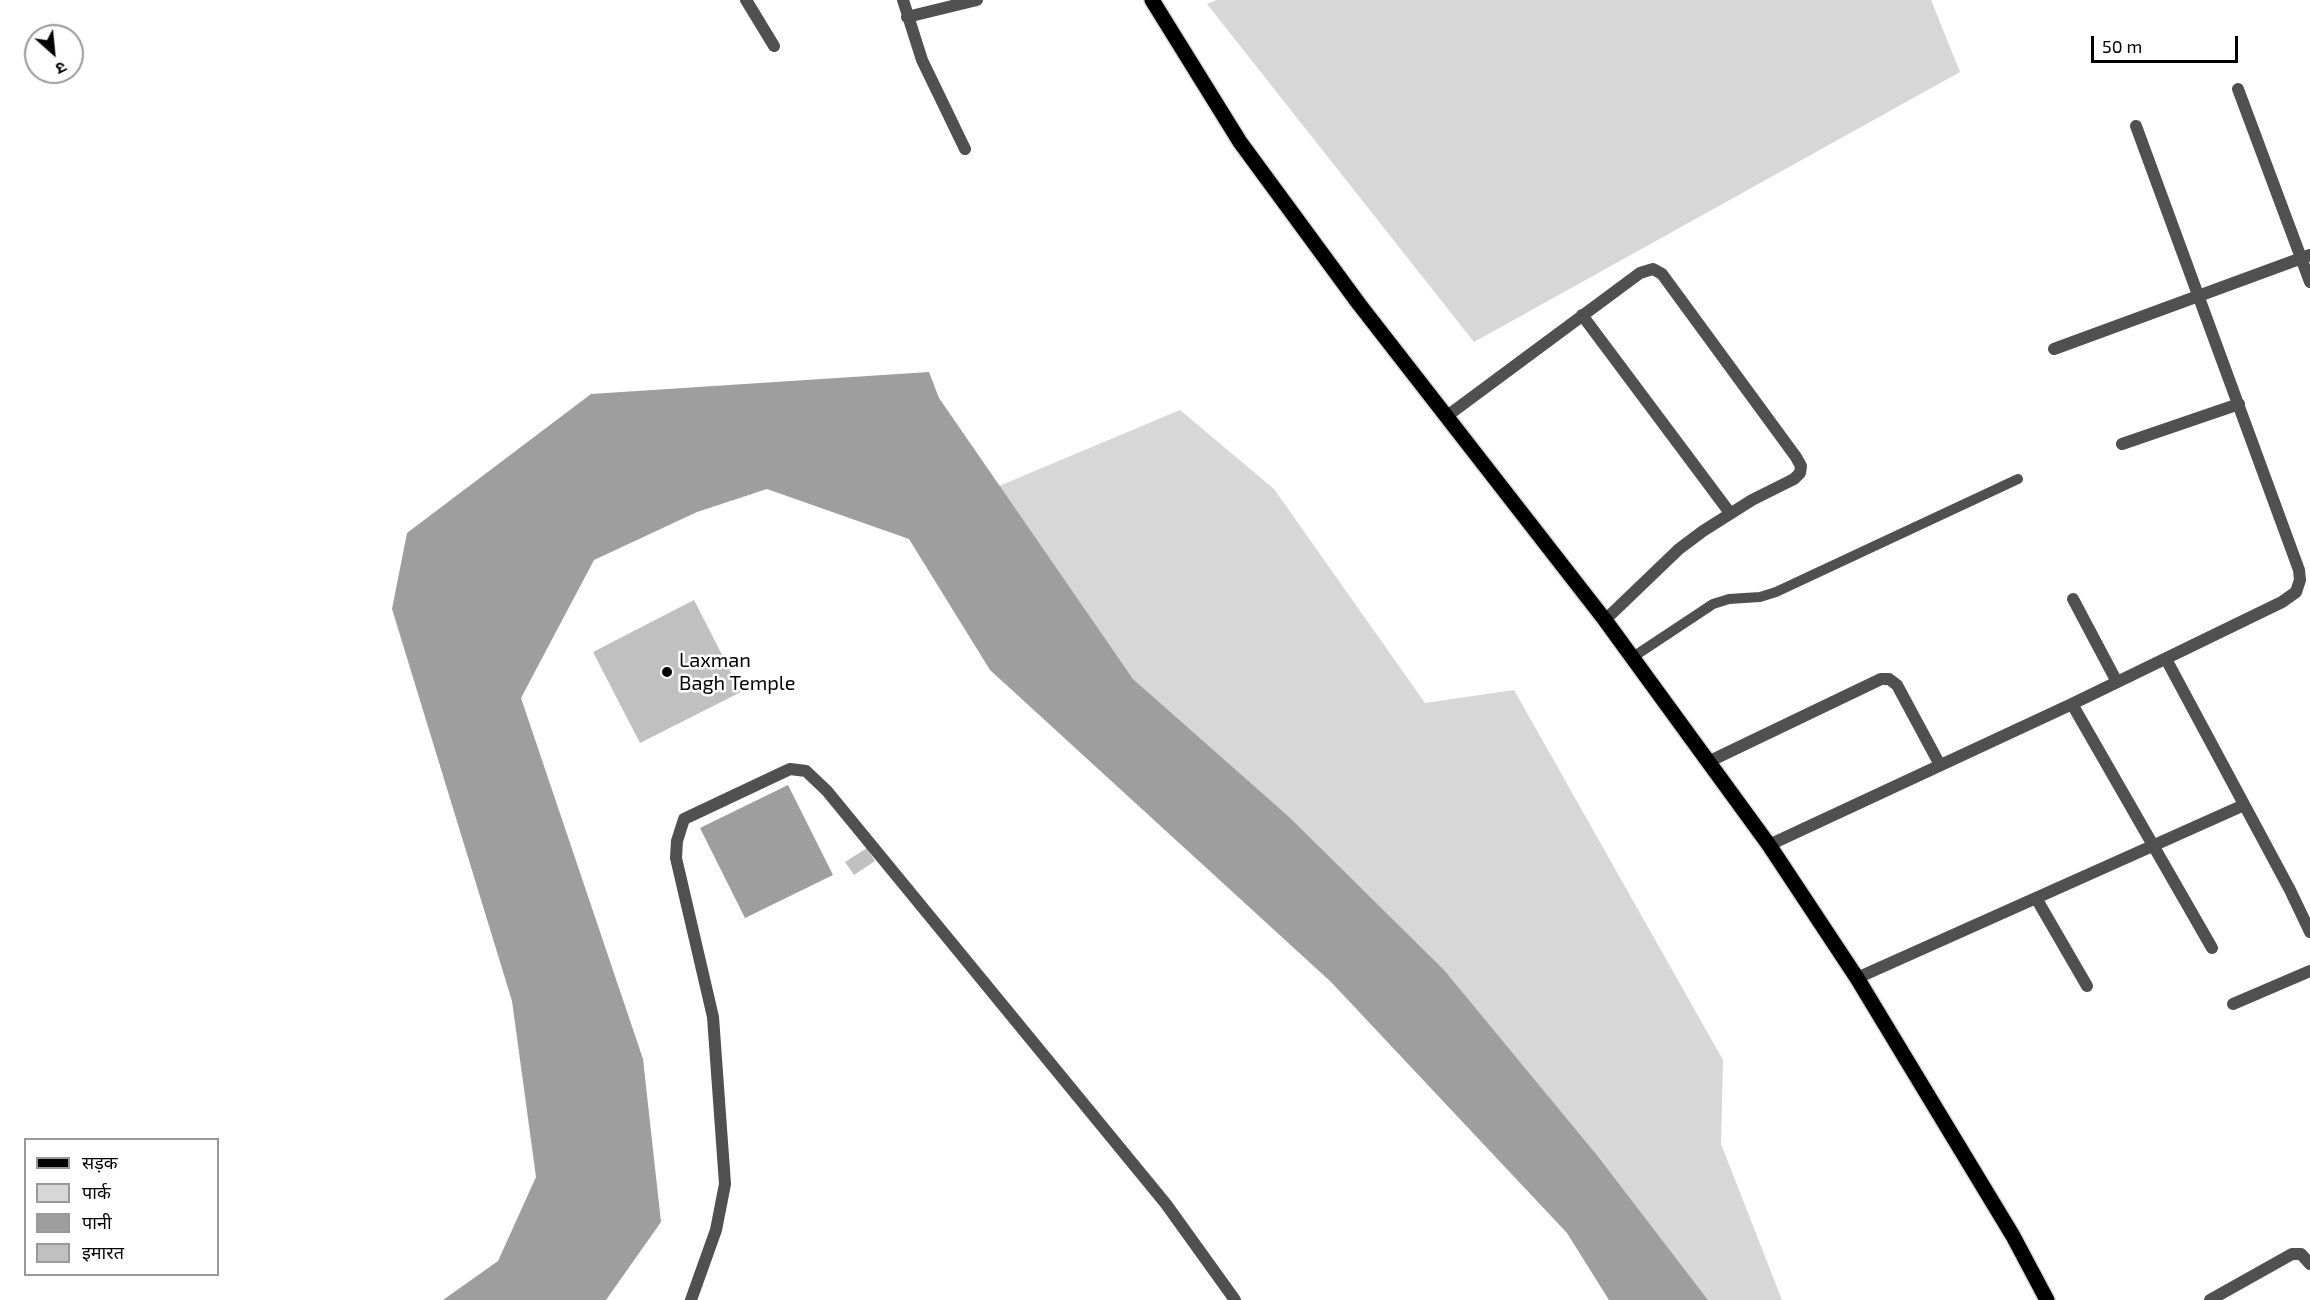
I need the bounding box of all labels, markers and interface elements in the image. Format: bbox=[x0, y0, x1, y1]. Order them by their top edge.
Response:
north arrow bbox=[24, 24, 84, 84]
scale bar bbox=[2094, 24, 2241, 62]
text: 50 m bbox=[2102, 35, 2142, 57]
text: उ bbox=[53, 58, 70, 79]
place label: Laxman Bagh Temple bbox=[679, 648, 796, 695]
marker: Laxman Bagh Temple bbox=[660, 665, 674, 679]
legend bbox=[24, 1138, 219, 1276]
text: सड़क bbox=[82, 1151, 118, 1173]
text: पार्क bbox=[82, 1181, 111, 1203]
text: पानी bbox=[82, 1211, 112, 1233]
text: इमारत bbox=[82, 1241, 124, 1263]

